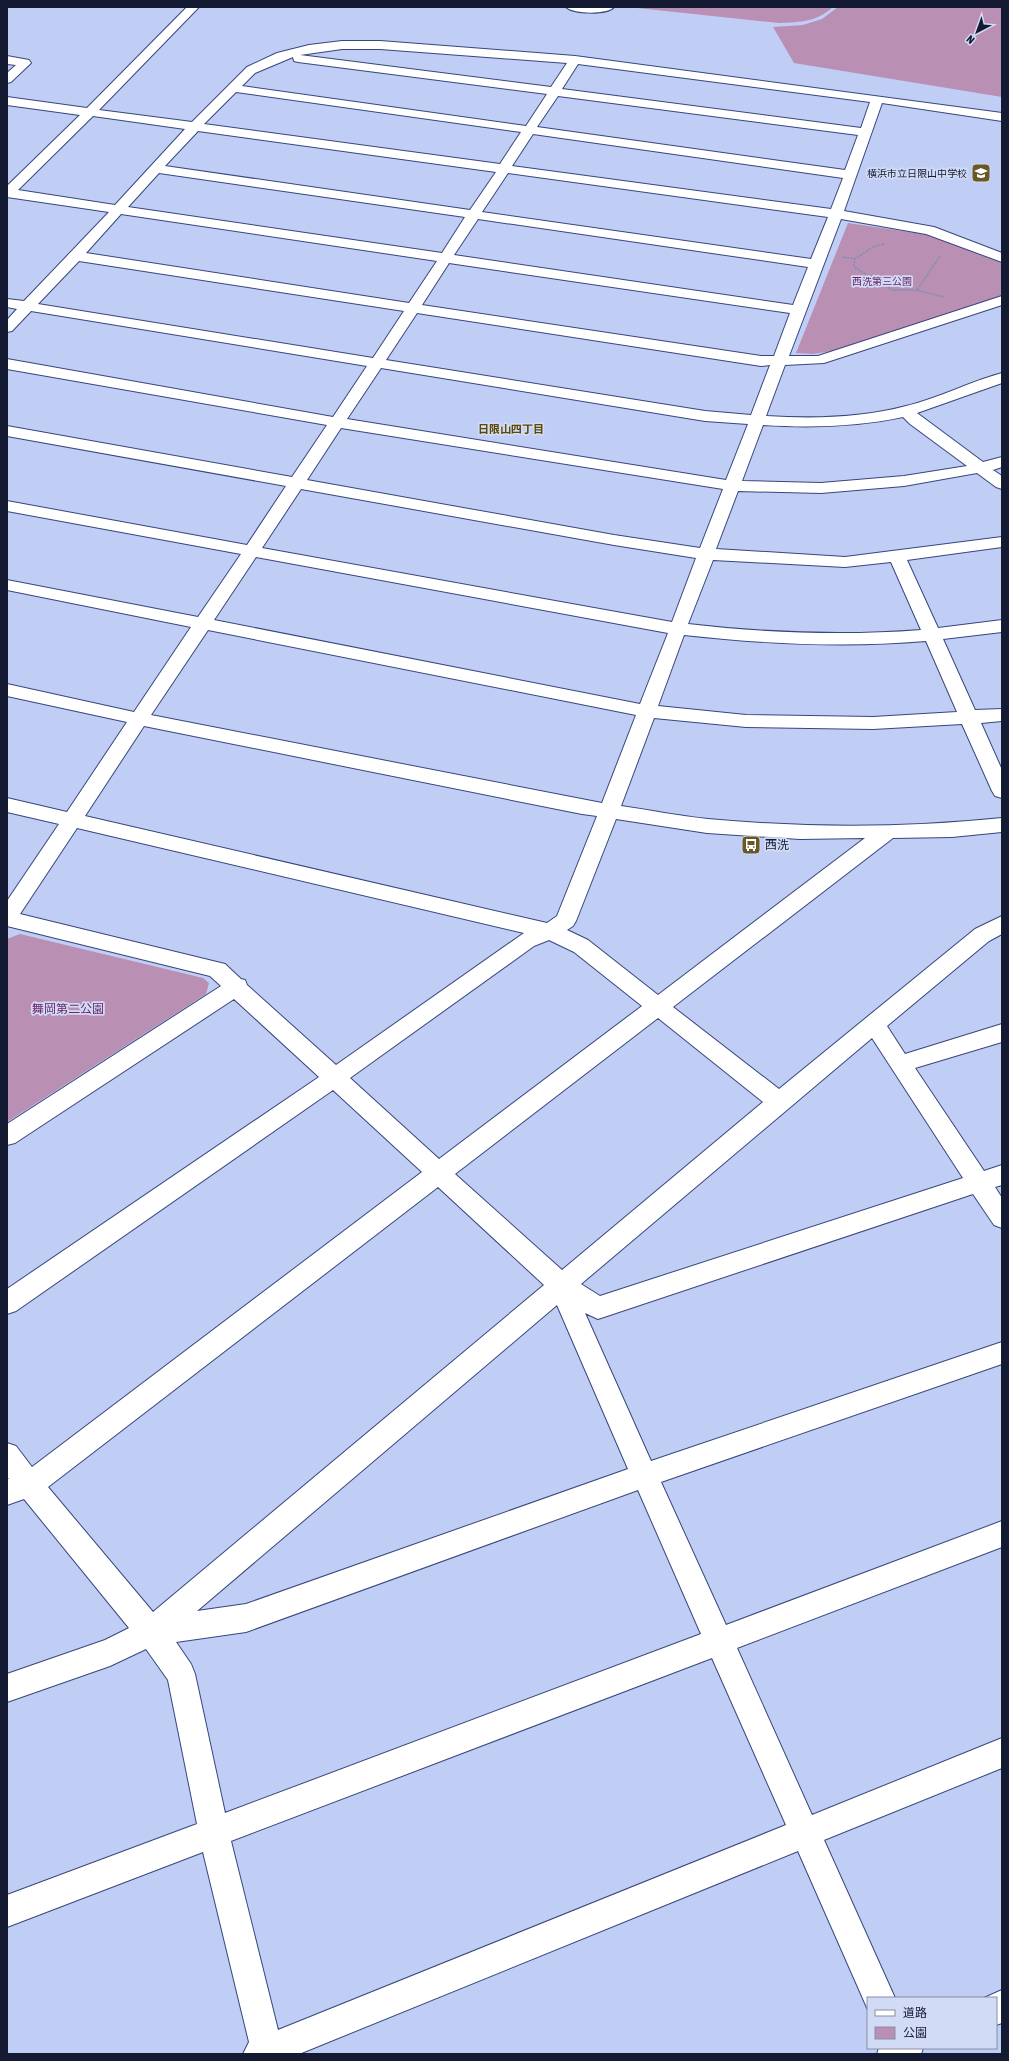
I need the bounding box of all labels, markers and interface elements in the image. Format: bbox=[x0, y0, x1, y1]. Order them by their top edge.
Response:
north arrow bbox=[957, 12, 997, 52]
text: N bbox=[964, 33, 977, 46]
school or university icon: 横浜市立日限山中学校 bbox=[970, 162, 992, 184]
place label: 横浜市立日限山中学校 bbox=[867, 168, 967, 179]
park label: 西洗第三公園 bbox=[852, 276, 912, 287]
district label: 日限山四丁目 bbox=[478, 423, 544, 435]
bus stop icon: 西洗 bbox=[740, 834, 762, 856]
place label: 西洗 bbox=[765, 838, 789, 852]
park label: 舞岡第二公園 bbox=[32, 1002, 104, 1016]
legend bbox=[867, 1997, 997, 2049]
text: 道路 bbox=[903, 2006, 927, 2020]
text: 公園 bbox=[903, 2026, 927, 2040]

